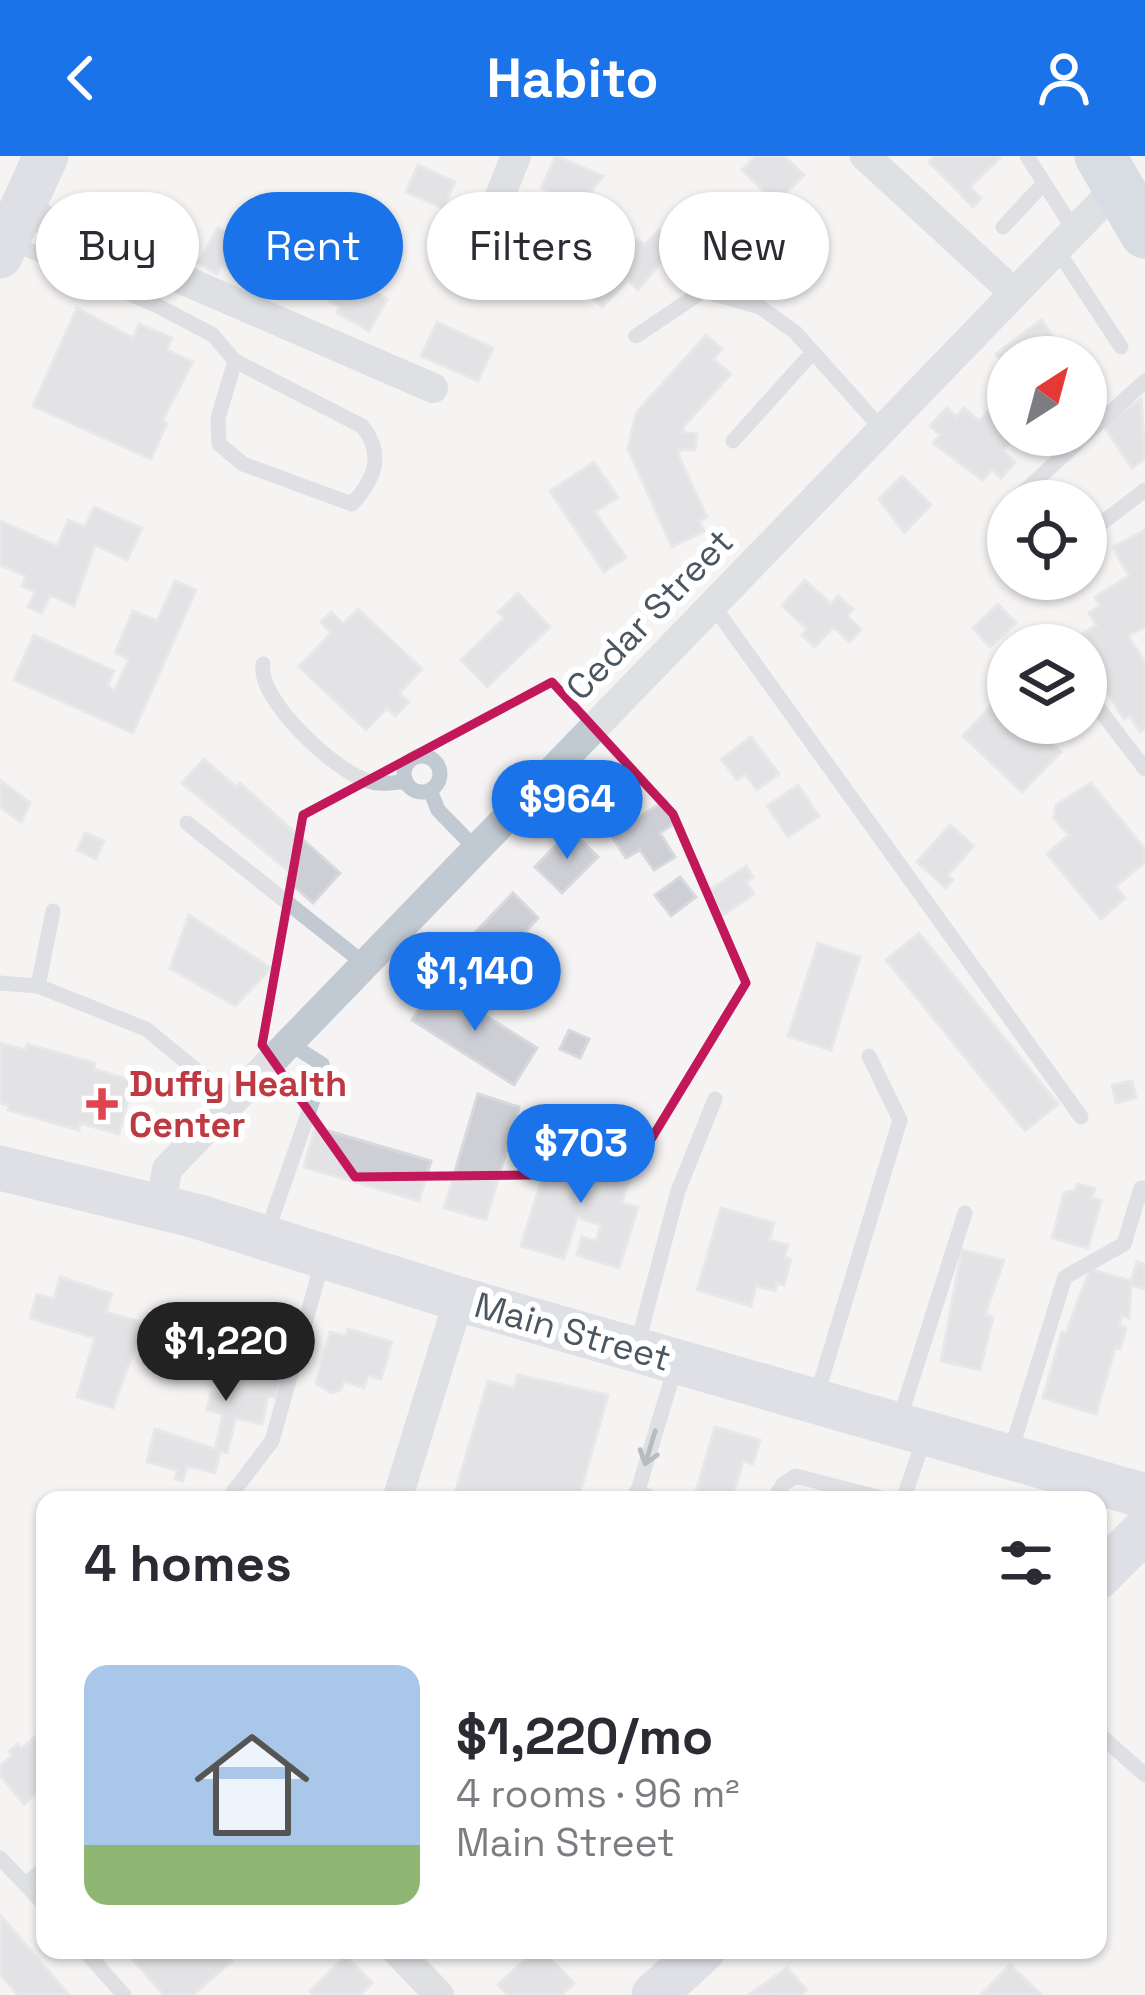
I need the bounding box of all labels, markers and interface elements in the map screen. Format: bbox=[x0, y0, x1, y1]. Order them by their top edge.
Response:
text: Habito bbox=[486, 44, 659, 113]
icon: back bbox=[48, 45, 114, 111]
icon: person bbox=[1031, 45, 1097, 111]
chip: Buy bbox=[36, 192, 199, 300]
chip: Rent bbox=[223, 192, 403, 300]
chip: Filters bbox=[427, 192, 635, 300]
chip: New bbox=[659, 192, 829, 300]
north arrow bbox=[987, 336, 1107, 456]
map controls bbox=[987, 336, 1107, 744]
button: locate bbox=[987, 480, 1107, 600]
street label: Cedar Street bbox=[556, 519, 743, 710]
button: layers bbox=[987, 624, 1107, 744]
pin: $964 bbox=[496, 760, 638, 862]
text: $964 bbox=[519, 774, 615, 823]
pin: $1,140 bbox=[377, 932, 573, 1034]
text: $1,140 bbox=[416, 946, 534, 995]
place label: Duffy Health Center bbox=[129, 1061, 347, 1148]
marker: Duffy Health Center bbox=[86, 1088, 118, 1120]
pin: $703 bbox=[510, 1104, 652, 1206]
text: $703 bbox=[534, 1118, 628, 1167]
street label: Main Street bbox=[469, 1282, 676, 1382]
pin: $1,220 bbox=[128, 1302, 324, 1404]
text: $1,220 bbox=[164, 1316, 288, 1365]
one-way arrow bbox=[638, 1428, 660, 1466]
icon: filters bbox=[993, 1530, 1059, 1596]
text: 4 homes bbox=[84, 1531, 292, 1596]
text: $1,220/mo bbox=[456, 1704, 713, 1769]
icon: home bbox=[180, 1713, 324, 1857]
text: 4 rooms · 96 m² bbox=[456, 1769, 740, 1818]
text: Main Street bbox=[456, 1818, 675, 1867]

